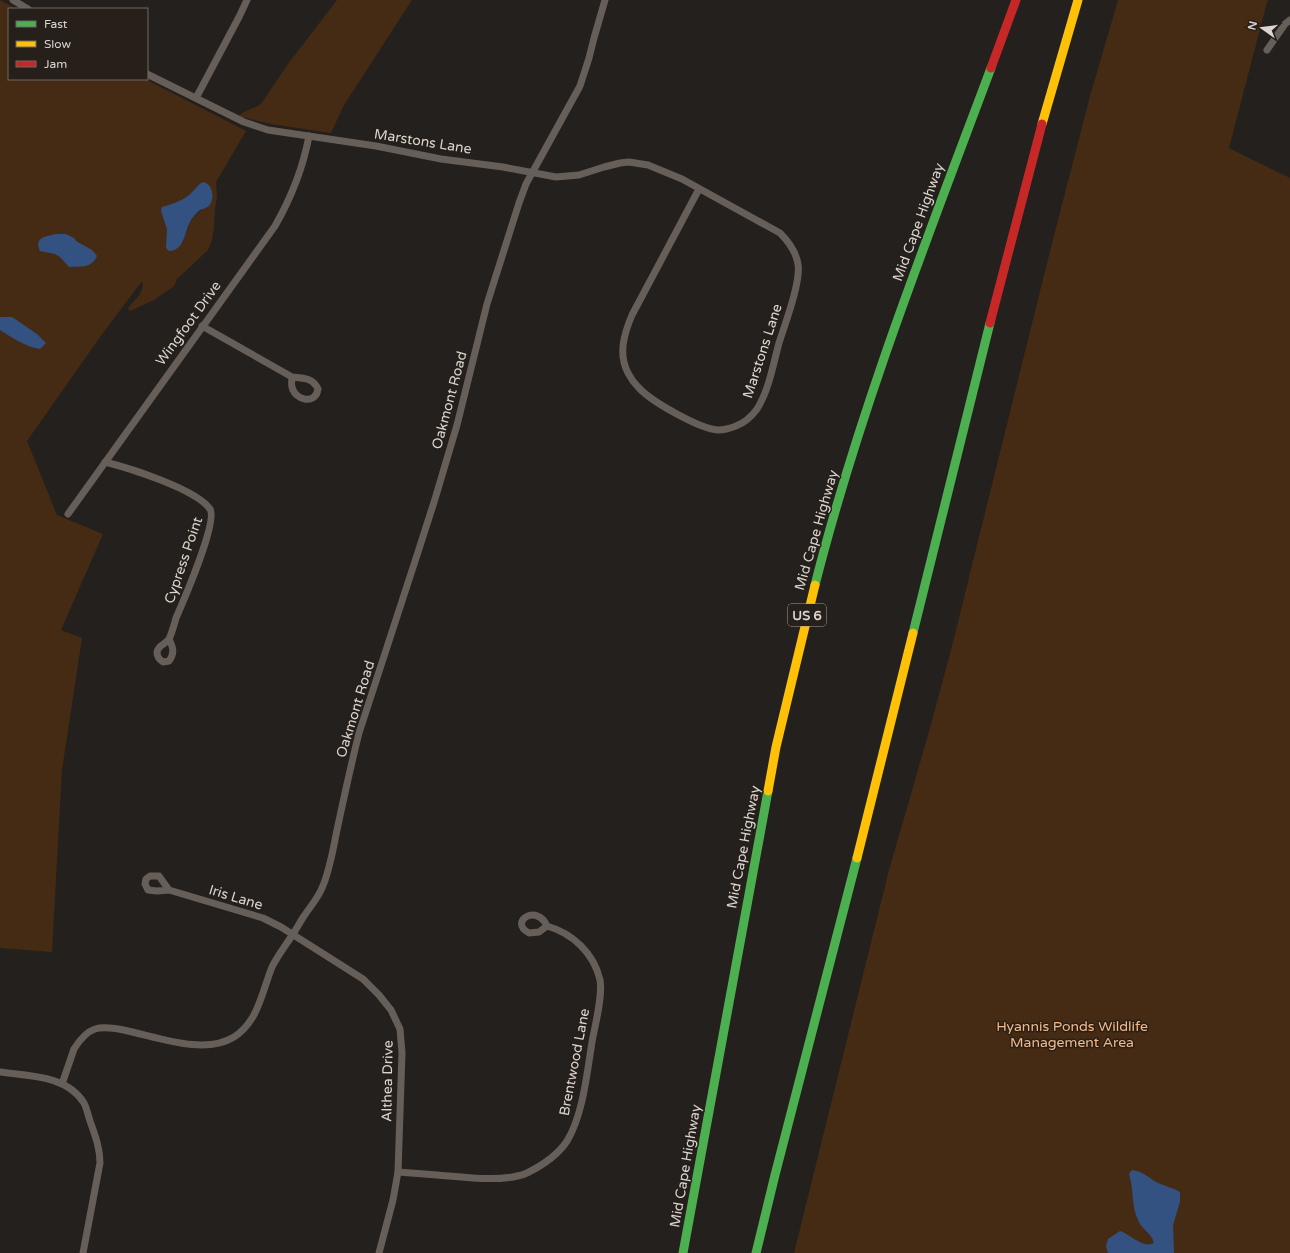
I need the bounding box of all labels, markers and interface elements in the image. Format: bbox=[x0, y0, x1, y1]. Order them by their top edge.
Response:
legend bbox=[8, 8, 148, 80]
north arrow bbox=[1242, 8, 1282, 48]
text: Fast bbox=[44, 17, 68, 31]
text: N bbox=[1245, 20, 1260, 32]
text: Slow bbox=[44, 37, 71, 51]
text: Jam bbox=[44, 57, 67, 71]
street label: Marstons Lane bbox=[373, 125, 473, 158]
street label: Mid Cape Highway bbox=[889, 160, 948, 284]
street label: Wingfoot Drive bbox=[152, 278, 225, 369]
street label: Marstons Lane bbox=[739, 302, 786, 401]
street label: Oakmont Road bbox=[428, 349, 471, 451]
street label: Mid Cape Highway bbox=[791, 467, 842, 592]
street label: Cypress Point bbox=[161, 514, 206, 606]
road number: US 6 bbox=[788, 604, 826, 626]
street label: Oakmont Road bbox=[333, 659, 378, 760]
street label: Mid Cape Highway bbox=[723, 784, 764, 910]
street label: Iris Lane bbox=[207, 881, 265, 914]
street label: Brentwood Lane bbox=[556, 1007, 593, 1117]
park label: Hyannis Ponds Wildlife Management Area bbox=[996, 1018, 1148, 1051]
street label: Althea Drive bbox=[378, 1040, 397, 1122]
street label: Mid Cape Highway bbox=[666, 1103, 705, 1229]

